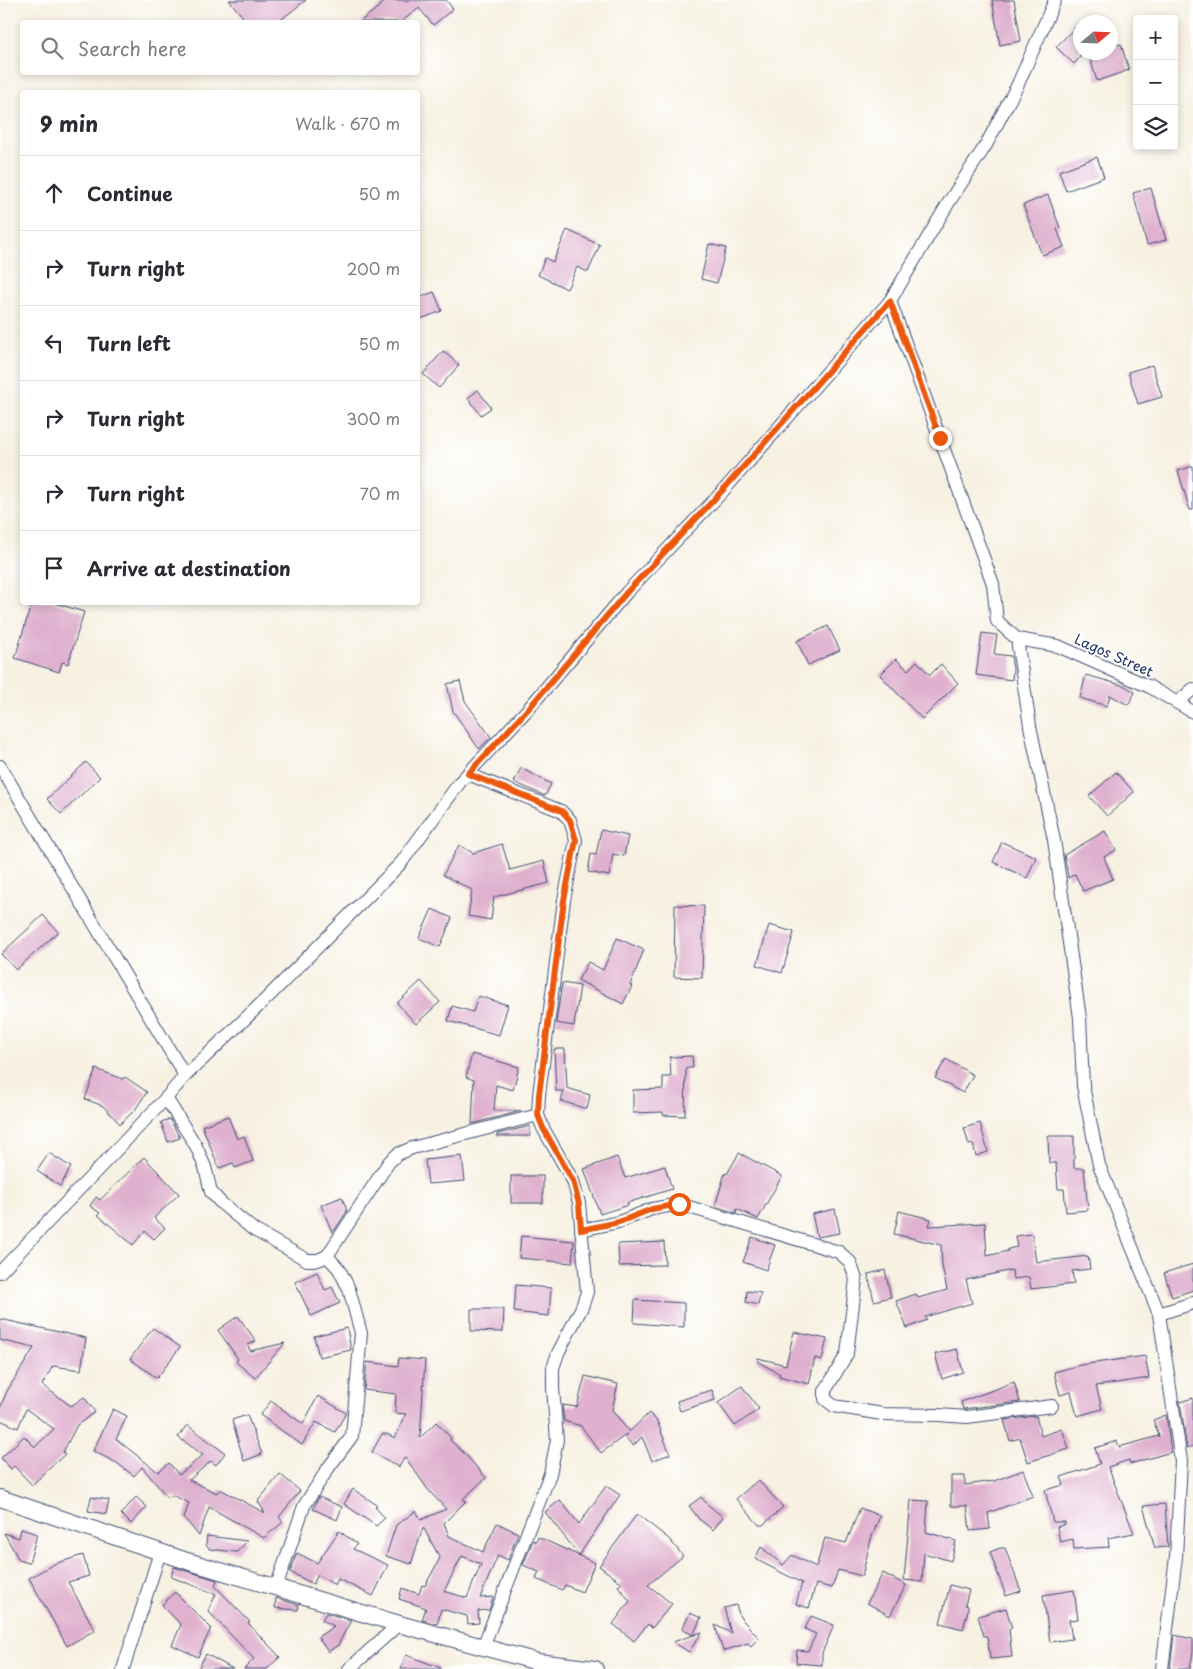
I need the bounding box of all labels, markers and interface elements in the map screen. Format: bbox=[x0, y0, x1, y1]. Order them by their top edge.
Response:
north arrow bbox=[1073, 15, 1118, 60]
map controls bbox=[1133, 15, 1178, 150]
button: + bbox=[1133, 15, 1178, 60]
search box bbox=[20, 20, 420, 75]
icon: search bbox=[38, 34, 66, 62]
text: Search here bbox=[78, 34, 187, 62]
button: − bbox=[1133, 60, 1178, 105]
button: layers bbox=[1133, 105, 1178, 150]
text: 9 min bbox=[40, 107, 98, 139]
text: Walk · 670 m bbox=[295, 111, 400, 135]
icon: ahead bbox=[40, 179, 68, 207]
text: Continue bbox=[87, 179, 173, 207]
text: 50 m bbox=[359, 181, 400, 205]
icon: right bbox=[40, 254, 68, 282]
text: Turn right bbox=[87, 254, 185, 282]
text: 200 m bbox=[347, 256, 400, 280]
icon: left bbox=[40, 329, 68, 357]
text: Turn left bbox=[87, 329, 171, 357]
text: 50 m bbox=[359, 331, 400, 355]
icon: right bbox=[40, 404, 68, 432]
text: Turn right bbox=[87, 404, 185, 432]
text: 300 m bbox=[346, 406, 400, 430]
route end bbox=[929, 427, 952, 450]
icon: right bbox=[40, 479, 68, 507]
text: Turn right bbox=[87, 479, 185, 507]
text: 70 m bbox=[360, 481, 400, 505]
icon: arrive bbox=[40, 554, 68, 582]
text: Arrive at destination bbox=[87, 554, 291, 582]
street label: Lagos Street bbox=[1071, 628, 1157, 682]
route start bbox=[668, 1193, 691, 1216]

